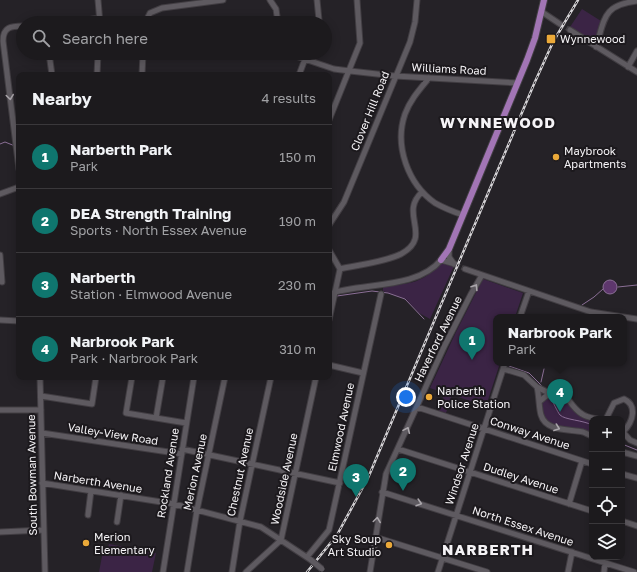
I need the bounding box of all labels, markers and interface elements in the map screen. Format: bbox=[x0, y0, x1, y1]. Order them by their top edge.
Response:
search box bbox=[16, 16, 332, 60]
icon: search bbox=[30, 27, 52, 49]
text: Search here bbox=[62, 29, 148, 47]
place label: Wynnewood bbox=[560, 32, 625, 45]
marker: Wynnewood bbox=[545, 33, 557, 45]
street label: Williams Road bbox=[411, 60, 487, 77]
street label: Clover Hill Road bbox=[348, 69, 391, 153]
text: Nearby bbox=[32, 88, 92, 109]
text: 4 results bbox=[262, 90, 316, 106]
one-way arrow bbox=[5, 94, 14, 100]
district label: WYNNEWOOD bbox=[440, 113, 556, 131]
text: Narberth Park bbox=[70, 140, 172, 158]
place label: Maybrook Apartments bbox=[564, 144, 626, 170]
text: 1 bbox=[42, 149, 48, 165]
text: 150 m bbox=[279, 149, 316, 165]
marker: Maybrook Apartments bbox=[551, 152, 561, 162]
text: Park bbox=[70, 158, 98, 174]
text: DEA Strength Training bbox=[70, 204, 231, 222]
text: 2 bbox=[41, 213, 49, 229]
text: 190 m bbox=[279, 213, 316, 229]
text: Sports · North Essex Avenue bbox=[70, 222, 247, 238]
text: Narberth bbox=[70, 268, 135, 286]
text: 3 bbox=[41, 277, 49, 293]
text: 230 m bbox=[278, 277, 316, 293]
one-way arrow bbox=[470, 284, 477, 291]
text: Station · Elmwood Avenue bbox=[70, 286, 232, 302]
street label: Haverford Avenue bbox=[411, 294, 464, 384]
popup bbox=[493, 314, 627, 366]
text: Narbrook Park bbox=[508, 323, 612, 341]
pin: 1 bbox=[459, 327, 485, 360]
text: Narbrook Park bbox=[70, 332, 174, 350]
text: 4 bbox=[41, 341, 49, 357]
text: 310 m bbox=[279, 341, 316, 357]
text: Park bbox=[508, 341, 536, 357]
text: Park · Narbrook Park bbox=[70, 350, 198, 366]
pin: 4 bbox=[547, 379, 573, 412]
street label: Elmwood Avenue bbox=[325, 381, 356, 472]
place label: Narberth Police Station bbox=[437, 384, 510, 410]
your location bbox=[396, 387, 416, 407]
marker: Narberth Police Station bbox=[424, 392, 434, 402]
street label: Conway Avenue bbox=[489, 413, 572, 452]
street label: South Bowman Avenue bbox=[24, 414, 39, 536]
map controls bbox=[589, 416, 625, 560]
button: + bbox=[589, 416, 625, 452]
street label: Valley-View Road bbox=[67, 420, 159, 447]
street label: Windsor Avenue bbox=[442, 421, 481, 506]
one-way arrow bbox=[554, 423, 561, 431]
street label: Chestnut Avenue bbox=[224, 426, 255, 517]
street label: Rockland Avenue bbox=[154, 427, 181, 519]
one-way arrow bbox=[402, 427, 410, 434]
street label: Merion Avenue bbox=[180, 432, 209, 511]
street label: Woodside Avenue bbox=[267, 432, 300, 526]
button: − bbox=[589, 452, 625, 488]
pin: 2 bbox=[390, 458, 416, 491]
street label: Dudley Avenue bbox=[482, 459, 560, 496]
pin: 3 bbox=[343, 464, 369, 497]
street label: Narberth Avenue bbox=[53, 468, 143, 495]
button: locate bbox=[589, 488, 625, 524]
one-way arrow bbox=[415, 498, 422, 507]
street label: North Essex Avenue bbox=[471, 503, 575, 548]
one-way arrow bbox=[372, 516, 381, 523]
button: layers bbox=[589, 524, 625, 560]
place label: Merion Elementary bbox=[94, 530, 155, 556]
place label: Sky Soup Art Studio bbox=[328, 532, 381, 558]
marker: Merion Elementary bbox=[81, 538, 91, 548]
marker: Sky Soup Art Studio bbox=[384, 540, 394, 550]
district label: NARBERTH bbox=[442, 540, 534, 558]

